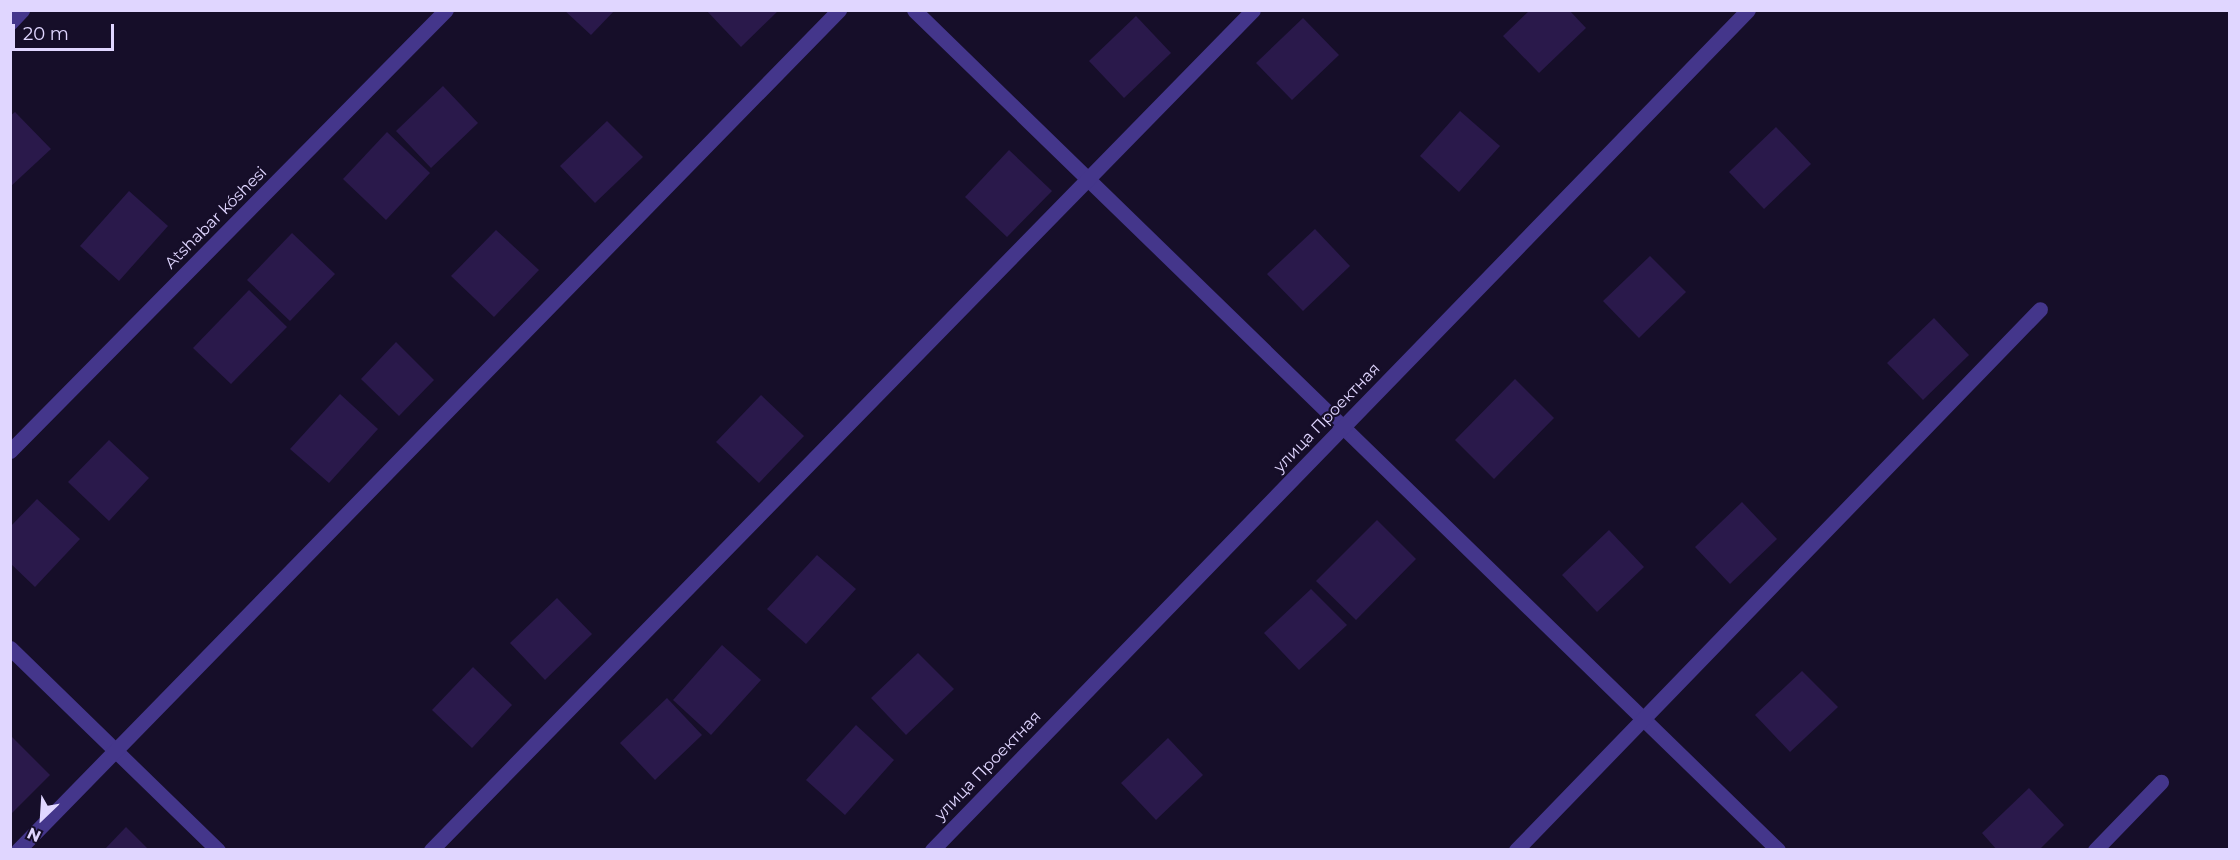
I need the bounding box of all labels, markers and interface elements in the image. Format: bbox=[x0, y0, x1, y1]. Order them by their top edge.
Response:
scale bar bbox=[15, 12, 117, 50]
text: 20 m bbox=[23, 23, 69, 45]
street label: Atshabar kóshesi bbox=[161, 163, 271, 273]
street label: улица Проектная bbox=[1270, 359, 1384, 477]
street label: улица Проектная bbox=[931, 707, 1045, 825]
north arrow bbox=[12, 788, 72, 848]
text: N bbox=[24, 823, 44, 846]

